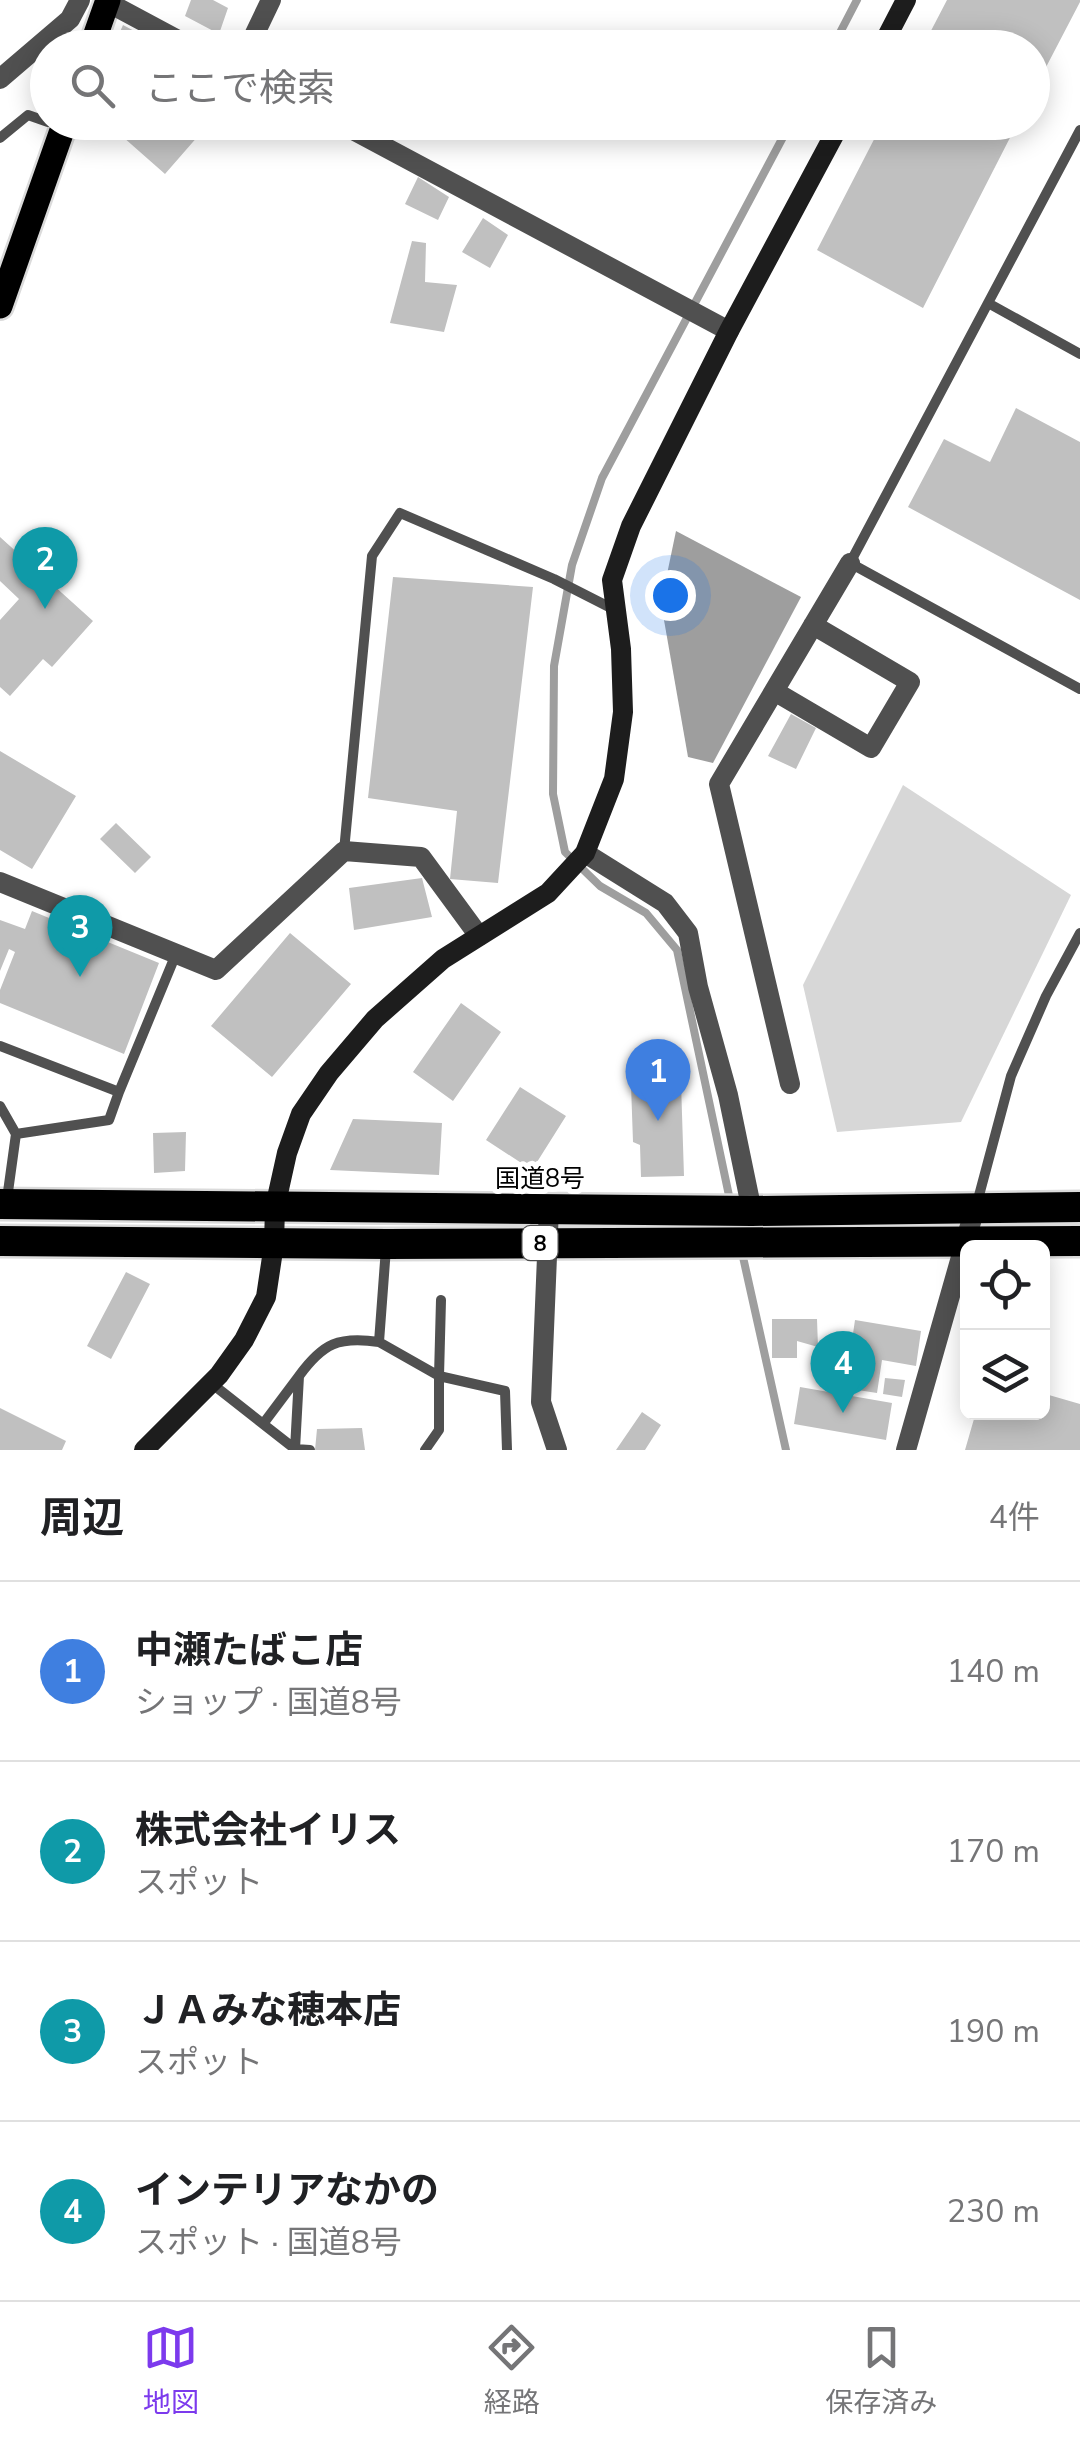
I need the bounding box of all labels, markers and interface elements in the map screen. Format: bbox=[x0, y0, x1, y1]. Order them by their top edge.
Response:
search box bbox=[30, 30, 1050, 140]
icon: search bbox=[65, 58, 120, 113]
text: ここで検索 bbox=[145, 63, 335, 114]
pin: 2 bbox=[12, 526, 78, 609]
your location bbox=[645, 570, 696, 621]
pin: 3 bbox=[48, 894, 112, 977]
pin: 1 bbox=[626, 1038, 690, 1121]
street label: 国道8号 bbox=[495, 1162, 585, 1196]
road number: 8 bbox=[522, 1226, 558, 1260]
map controls bbox=[960, 1240, 1050, 1420]
button: locate bbox=[960, 1240, 1050, 1330]
pin: 4 bbox=[810, 1330, 876, 1413]
button: layers bbox=[960, 1330, 1050, 1420]
text: 周辺 bbox=[40, 1490, 124, 1547]
text: 4件 bbox=[989, 1496, 1040, 1539]
text: 中瀬たばこ店 bbox=[135, 1625, 363, 1676]
text: 1 bbox=[63, 1650, 82, 1693]
text: 140 m bbox=[947, 1650, 1040, 1693]
text: ショップ · 国道8号 bbox=[135, 1681, 402, 1724]
text: 株式会社イリス bbox=[135, 1805, 401, 1856]
text: 2 bbox=[63, 1830, 82, 1873]
text: 170 m bbox=[947, 1830, 1040, 1873]
text: スポット bbox=[135, 1861, 263, 1904]
text: ＪＡみな穂本店 bbox=[135, 1985, 401, 2036]
text: 3 bbox=[63, 2010, 82, 2053]
text: 190 m bbox=[947, 2010, 1040, 2053]
text: スポット bbox=[135, 2041, 263, 2084]
text: インテリアなかの bbox=[135, 2165, 439, 2216]
text: 4 bbox=[63, 2190, 82, 2233]
text: 230 m bbox=[947, 2190, 1040, 2233]
text: スポット · 国道8号 bbox=[135, 2221, 402, 2264]
tab: 地図 bbox=[143, 2320, 199, 2422]
tab: 経路 bbox=[484, 2320, 540, 2422]
tab: 保存済み bbox=[825, 2320, 937, 2422]

